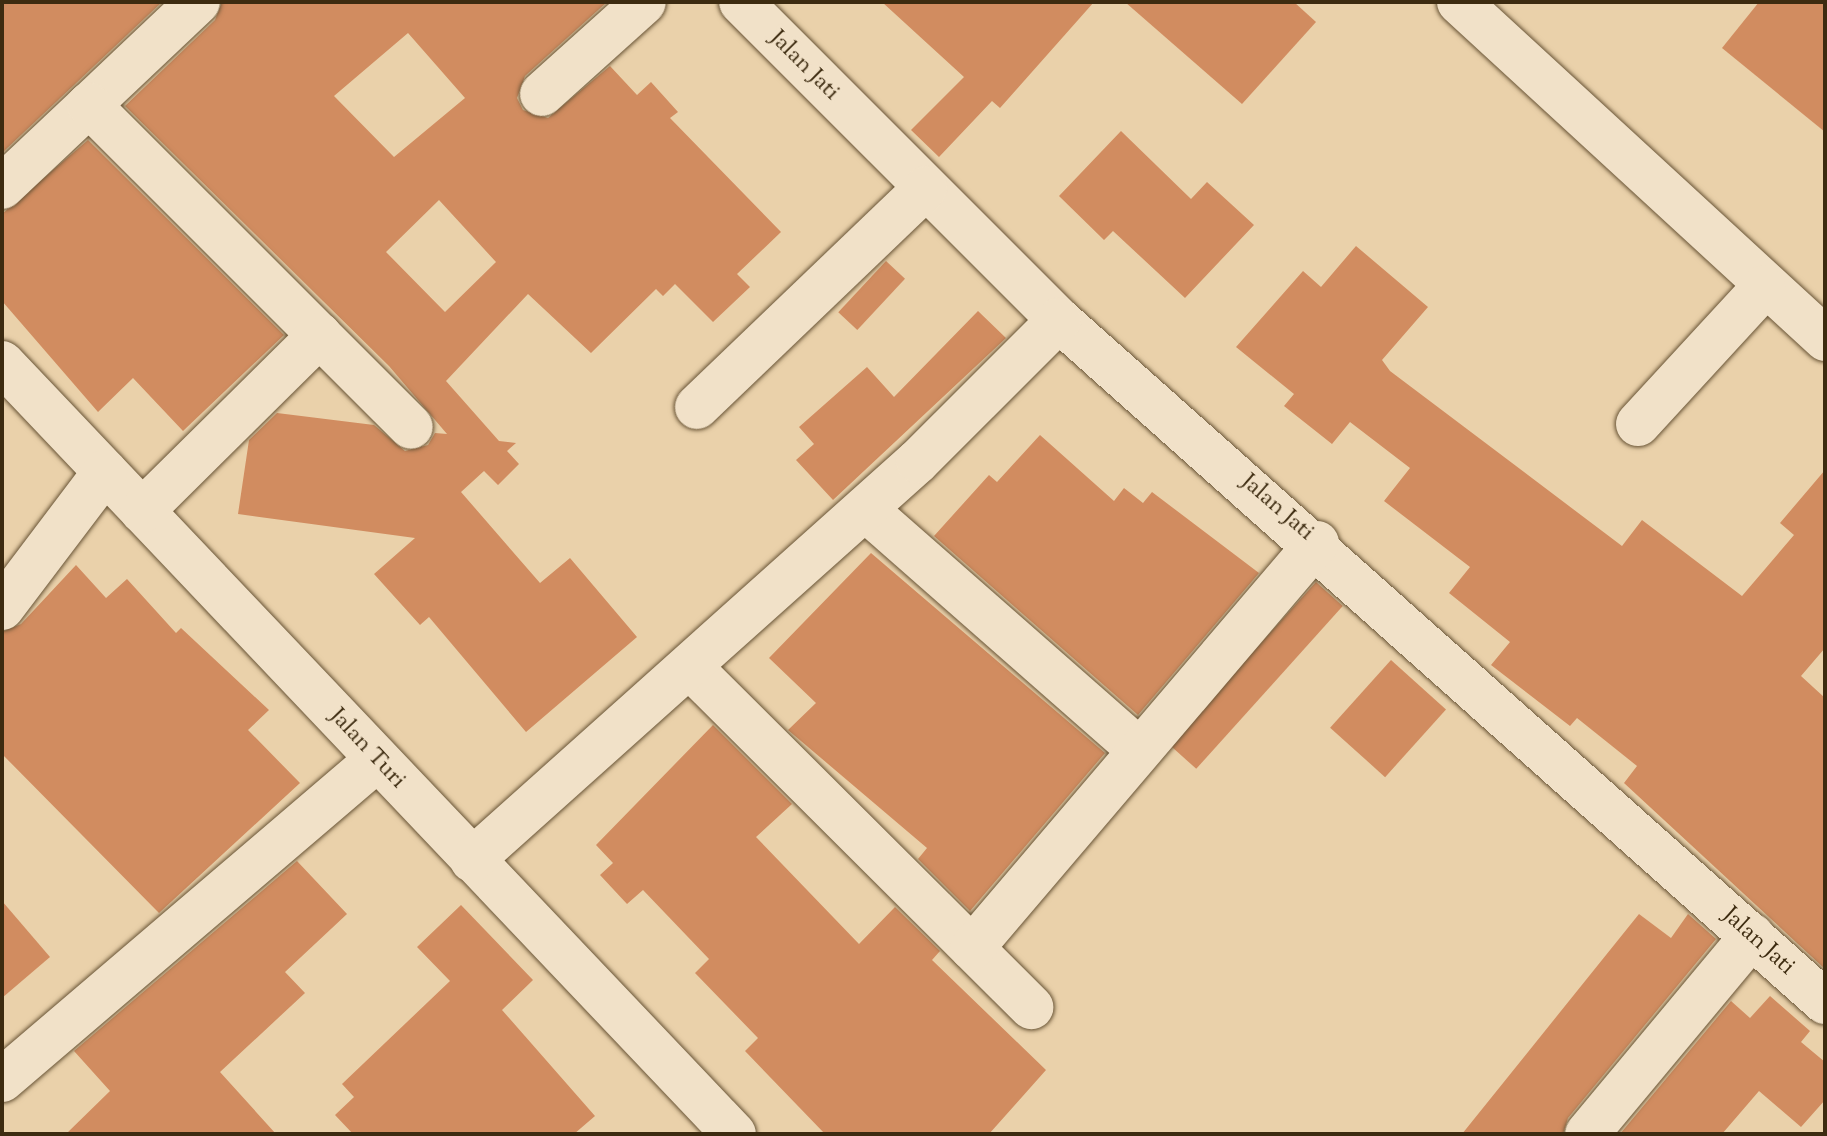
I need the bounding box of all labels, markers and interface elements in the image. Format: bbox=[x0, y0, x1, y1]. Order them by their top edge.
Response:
street label: Jalan Jati bbox=[763, 25, 845, 107]
street label: Jalan Jati bbox=[1234, 468, 1320, 548]
street label: Jalan Turi bbox=[323, 703, 411, 795]
street label: Jalan Jati bbox=[1716, 902, 1800, 982]

